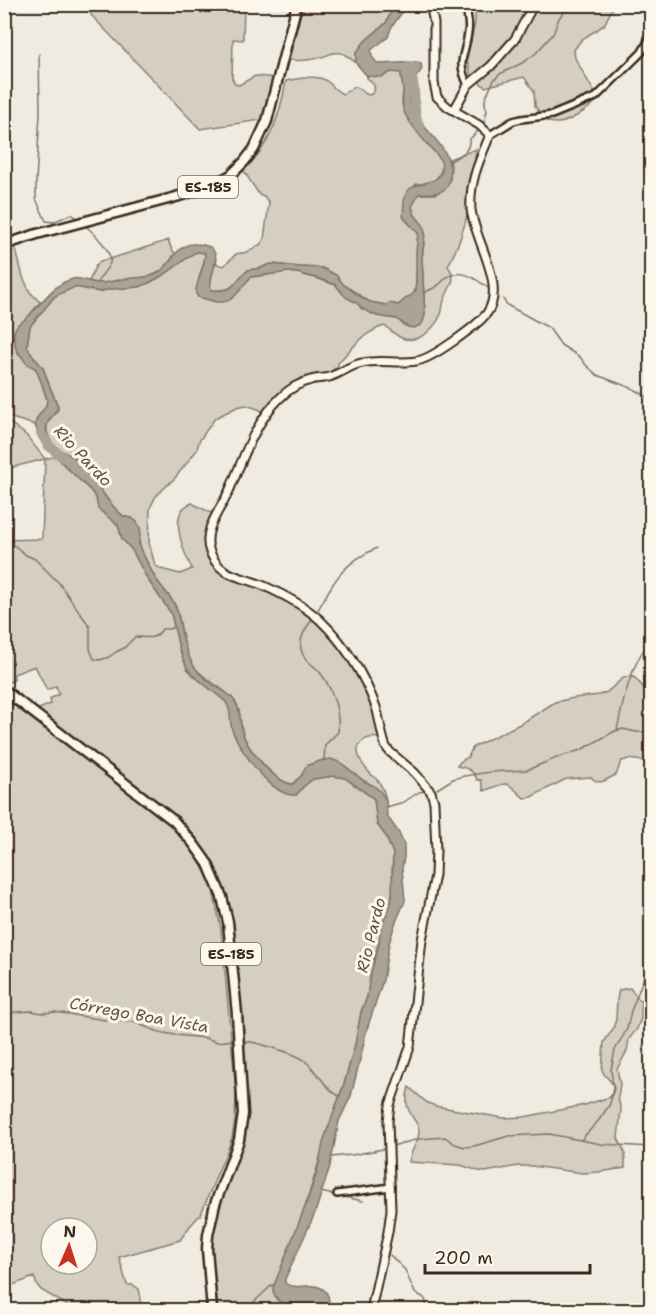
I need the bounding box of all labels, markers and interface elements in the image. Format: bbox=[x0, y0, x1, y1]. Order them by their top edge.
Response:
road number: ES-185 bbox=[178, 176, 238, 198]
water label: Rio Pardo bbox=[49, 421, 117, 491]
water label: Rio Pardo bbox=[352, 895, 391, 975]
road number: ES-185 bbox=[201, 943, 261, 965]
water label: Córrego Boa Vista bbox=[68, 992, 210, 1038]
north arrow bbox=[39, 1216, 99, 1276]
text: N bbox=[63, 1221, 77, 1242]
scale bar bbox=[425, 1237, 590, 1275]
text: 200 m bbox=[434, 1246, 493, 1270]

